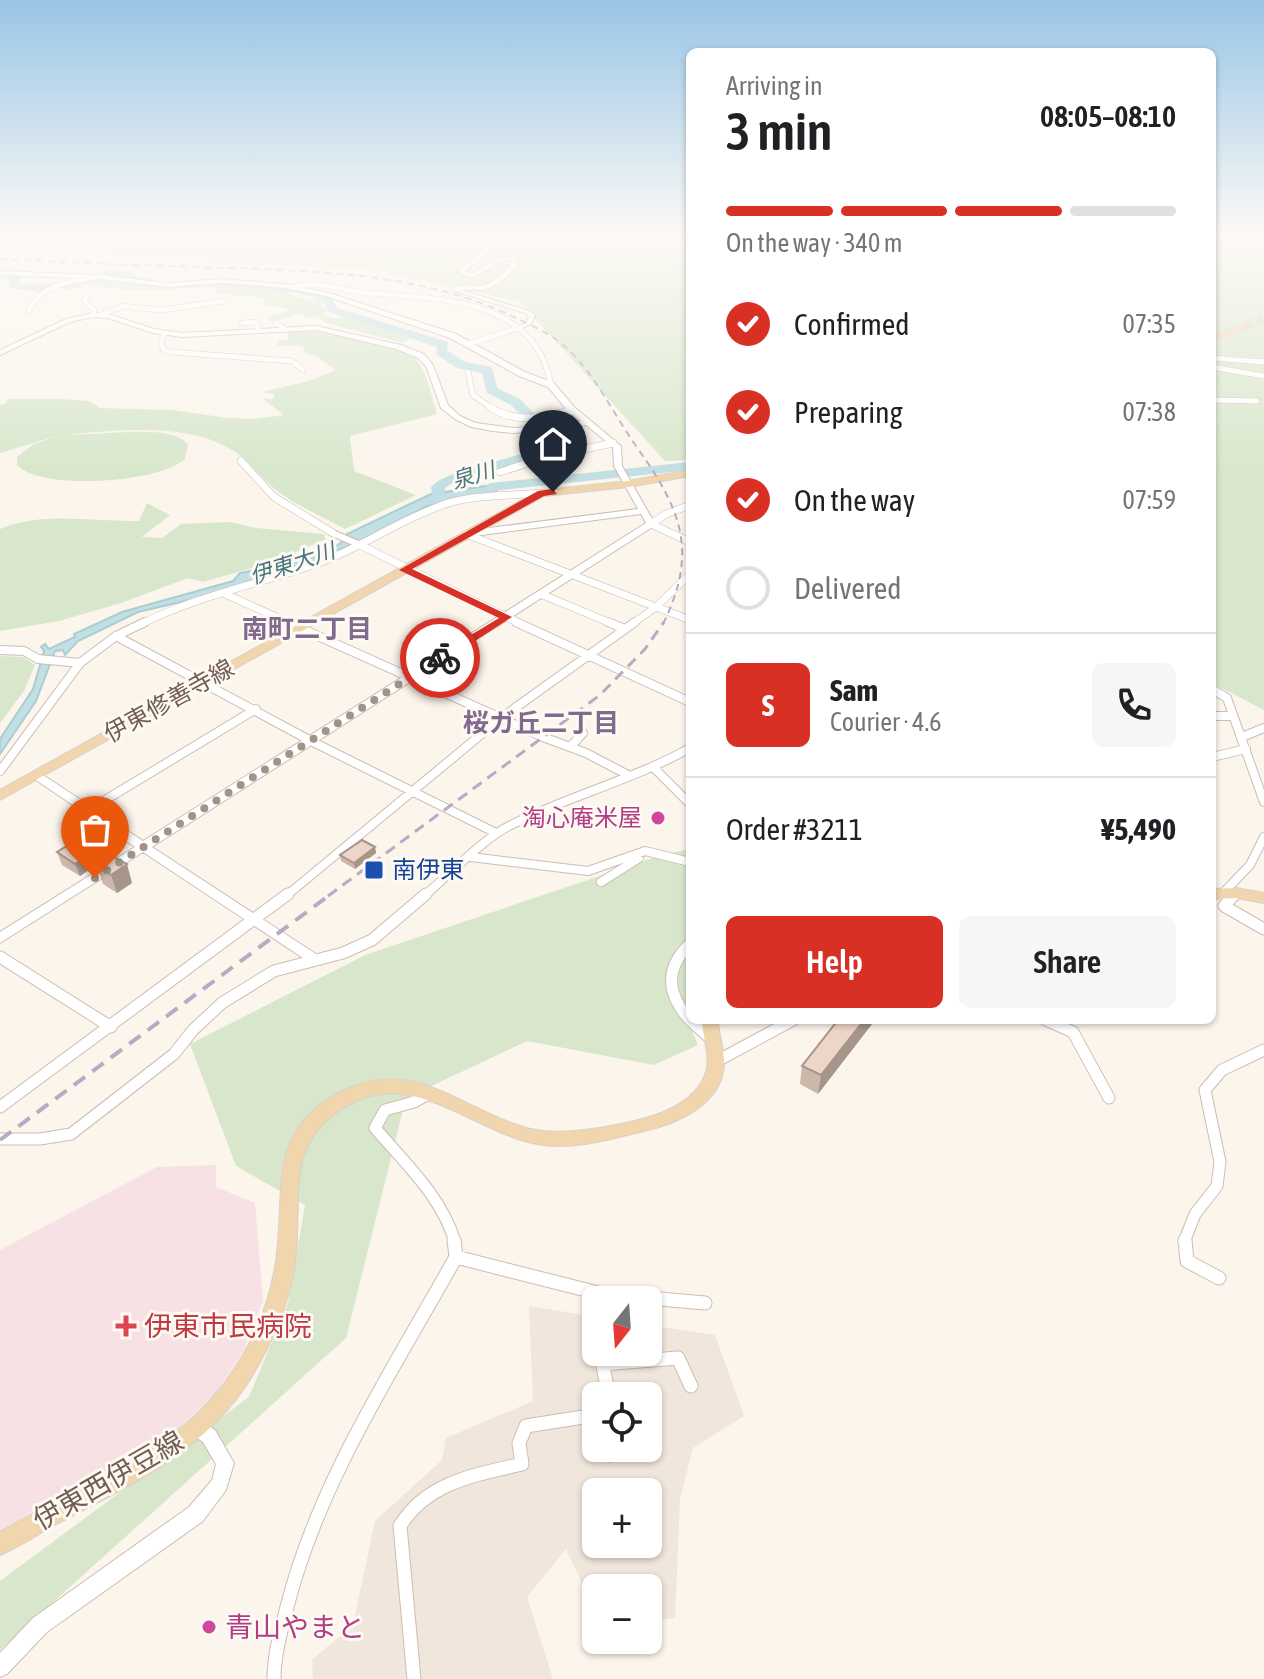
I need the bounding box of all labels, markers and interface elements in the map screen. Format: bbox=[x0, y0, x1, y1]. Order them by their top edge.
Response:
text: Arriving in bbox=[726, 71, 823, 101]
text: 08:05–08:10 bbox=[1040, 99, 1176, 133]
text: 3 min bbox=[726, 101, 832, 161]
text: On the way · 340 m bbox=[726, 228, 903, 258]
icon: check bbox=[726, 302, 770, 346]
text: Confirmed bbox=[794, 307, 909, 341]
text: 07:35 bbox=[1122, 309, 1176, 339]
icon: check bbox=[726, 390, 770, 434]
text: Preparing bbox=[794, 395, 903, 429]
text: 07:38 bbox=[1122, 397, 1176, 427]
pin bbox=[519, 410, 587, 492]
icon: home bbox=[531, 422, 575, 466]
water label: 泉川 bbox=[448, 456, 500, 494]
icon: check bbox=[726, 478, 770, 522]
text: On the way bbox=[794, 483, 915, 517]
text: 07:59 bbox=[1122, 485, 1176, 515]
water label: 伊東大川 bbox=[246, 536, 340, 589]
text: Delivered bbox=[794, 571, 902, 605]
district label: 南町二丁目 bbox=[242, 614, 372, 644]
courier bbox=[400, 618, 480, 698]
icon: bike bbox=[418, 636, 462, 680]
street label: 伊東修善寺線 bbox=[99, 654, 238, 747]
button: phone bbox=[1092, 663, 1176, 747]
text: Sam bbox=[830, 673, 878, 707]
text: S bbox=[762, 688, 774, 722]
text: Courier · 4.6 bbox=[830, 707, 941, 737]
district label: 桜ガ丘二丁目 bbox=[463, 708, 619, 738]
pin bbox=[61, 796, 129, 878]
place label: 淘心庵米屋 bbox=[522, 804, 642, 831]
icon: bag bbox=[73, 808, 117, 852]
marker: 淘心庵米屋 bbox=[649, 809, 667, 827]
text: Order #3211 bbox=[726, 812, 863, 846]
text: ¥5,490 bbox=[1101, 812, 1176, 846]
place label: 南伊東 bbox=[392, 856, 464, 883]
marker: 南伊東 bbox=[363, 859, 385, 881]
button: Help bbox=[726, 916, 943, 1008]
button: Share bbox=[959, 916, 1176, 1008]
north arrow bbox=[582, 1286, 662, 1366]
map controls bbox=[582, 1286, 662, 1654]
place label: 伊東市民病院 bbox=[144, 1310, 312, 1342]
marker: 伊東市民病院 bbox=[115, 1315, 137, 1337]
button: locate bbox=[582, 1382, 662, 1462]
street label: 伊東西伊豆線 bbox=[27, 1424, 189, 1536]
button: + bbox=[582, 1478, 662, 1558]
button: − bbox=[582, 1574, 662, 1654]
place label: 青山やまと bbox=[225, 1611, 365, 1643]
marker: 青山やまと bbox=[200, 1618, 218, 1636]

